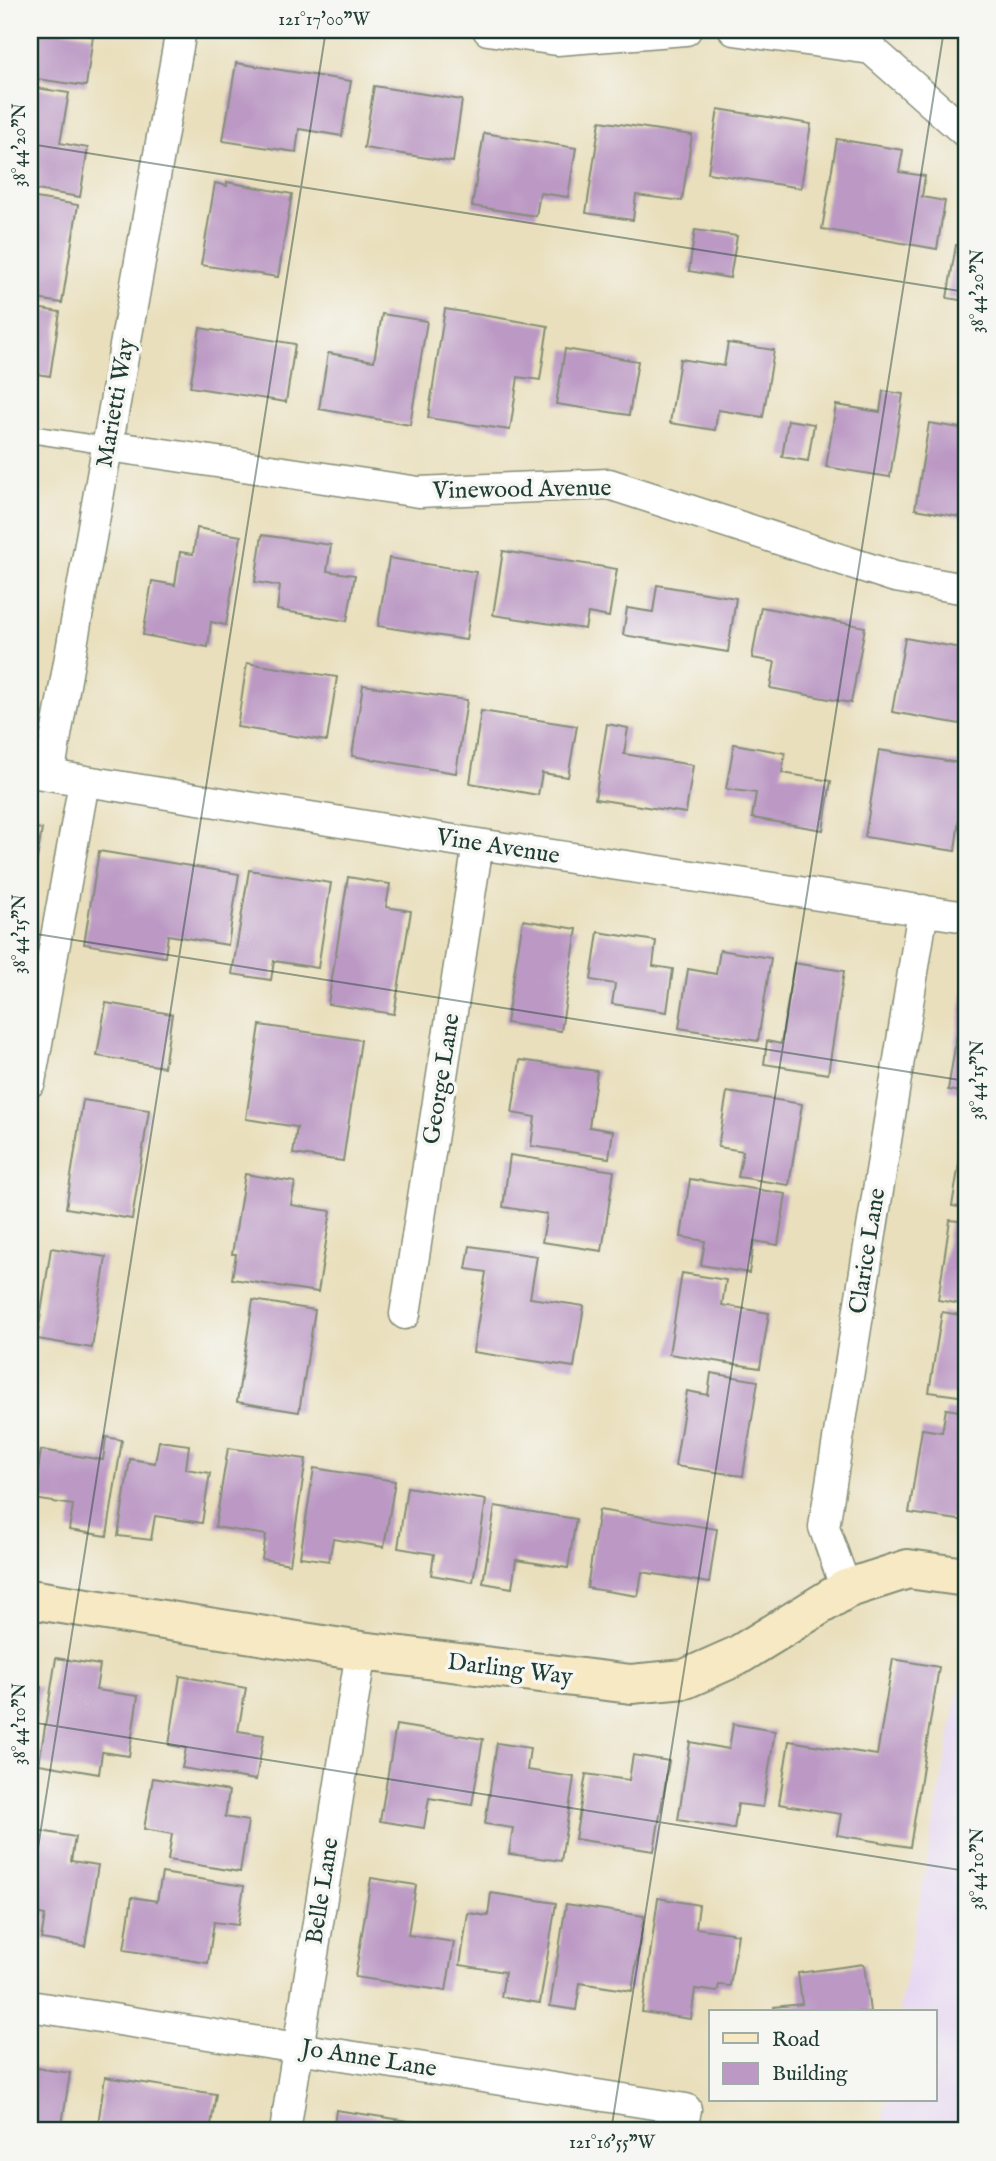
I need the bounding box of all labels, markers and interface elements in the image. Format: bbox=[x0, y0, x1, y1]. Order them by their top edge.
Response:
text: 121°17'00"W bbox=[278, 9, 371, 32]
text: 38°44'20"N bbox=[9, 103, 32, 187]
text: 38°44'20"N bbox=[967, 249, 990, 333]
street label: Marietti Way bbox=[89, 336, 143, 470]
street label: Vinewood Avenue bbox=[431, 473, 612, 507]
street label: Vine Avenue bbox=[433, 822, 562, 872]
text: 38°44'15"N bbox=[9, 894, 32, 974]
street label: George Lane bbox=[416, 1011, 468, 1147]
text: 38°44'15"N bbox=[967, 1040, 990, 1120]
street label: Clarice Lane bbox=[843, 1186, 893, 1316]
street label: Darling Way bbox=[446, 1647, 575, 1693]
text: 38°44'10"N bbox=[9, 1683, 32, 1765]
text: 38°44'10"N bbox=[967, 1828, 990, 1910]
street label: Belle Lane bbox=[299, 1836, 347, 1946]
legend bbox=[709, 2010, 936, 2102]
text: Road bbox=[772, 2027, 820, 2054]
street label: Jo Anne Lane bbox=[296, 2033, 439, 2085]
text: Building bbox=[772, 2061, 848, 2088]
text: 121°16'55"W bbox=[569, 2132, 656, 2155]

